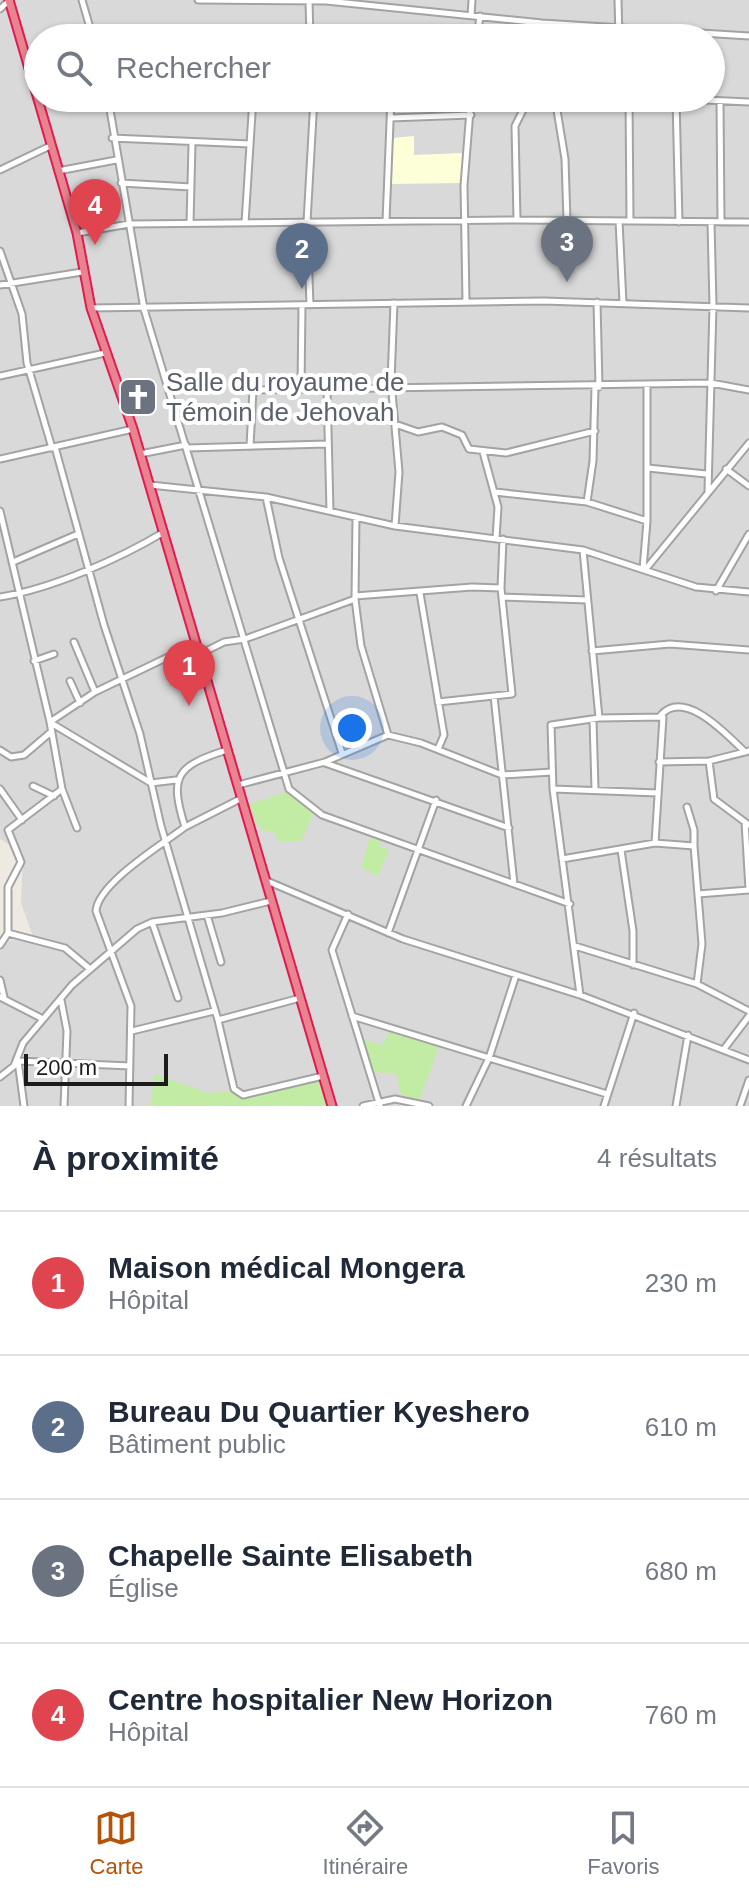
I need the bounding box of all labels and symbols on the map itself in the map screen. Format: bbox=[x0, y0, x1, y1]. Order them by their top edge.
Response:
pin: 4 bbox=[69, 179, 121, 245]
pin: 3 bbox=[541, 216, 593, 282]
pin: 2 bbox=[276, 223, 328, 289]
place label: Salle du royaume de Témoin de Jehovah bbox=[166, 367, 404, 427]
church icon: Salle du royaume de Témoin de Jehovah bbox=[117, 376, 159, 418]
pin: 1 bbox=[163, 640, 215, 706]
your location bbox=[332, 708, 372, 748]
scale bar bbox=[24, 1050, 168, 1086]

